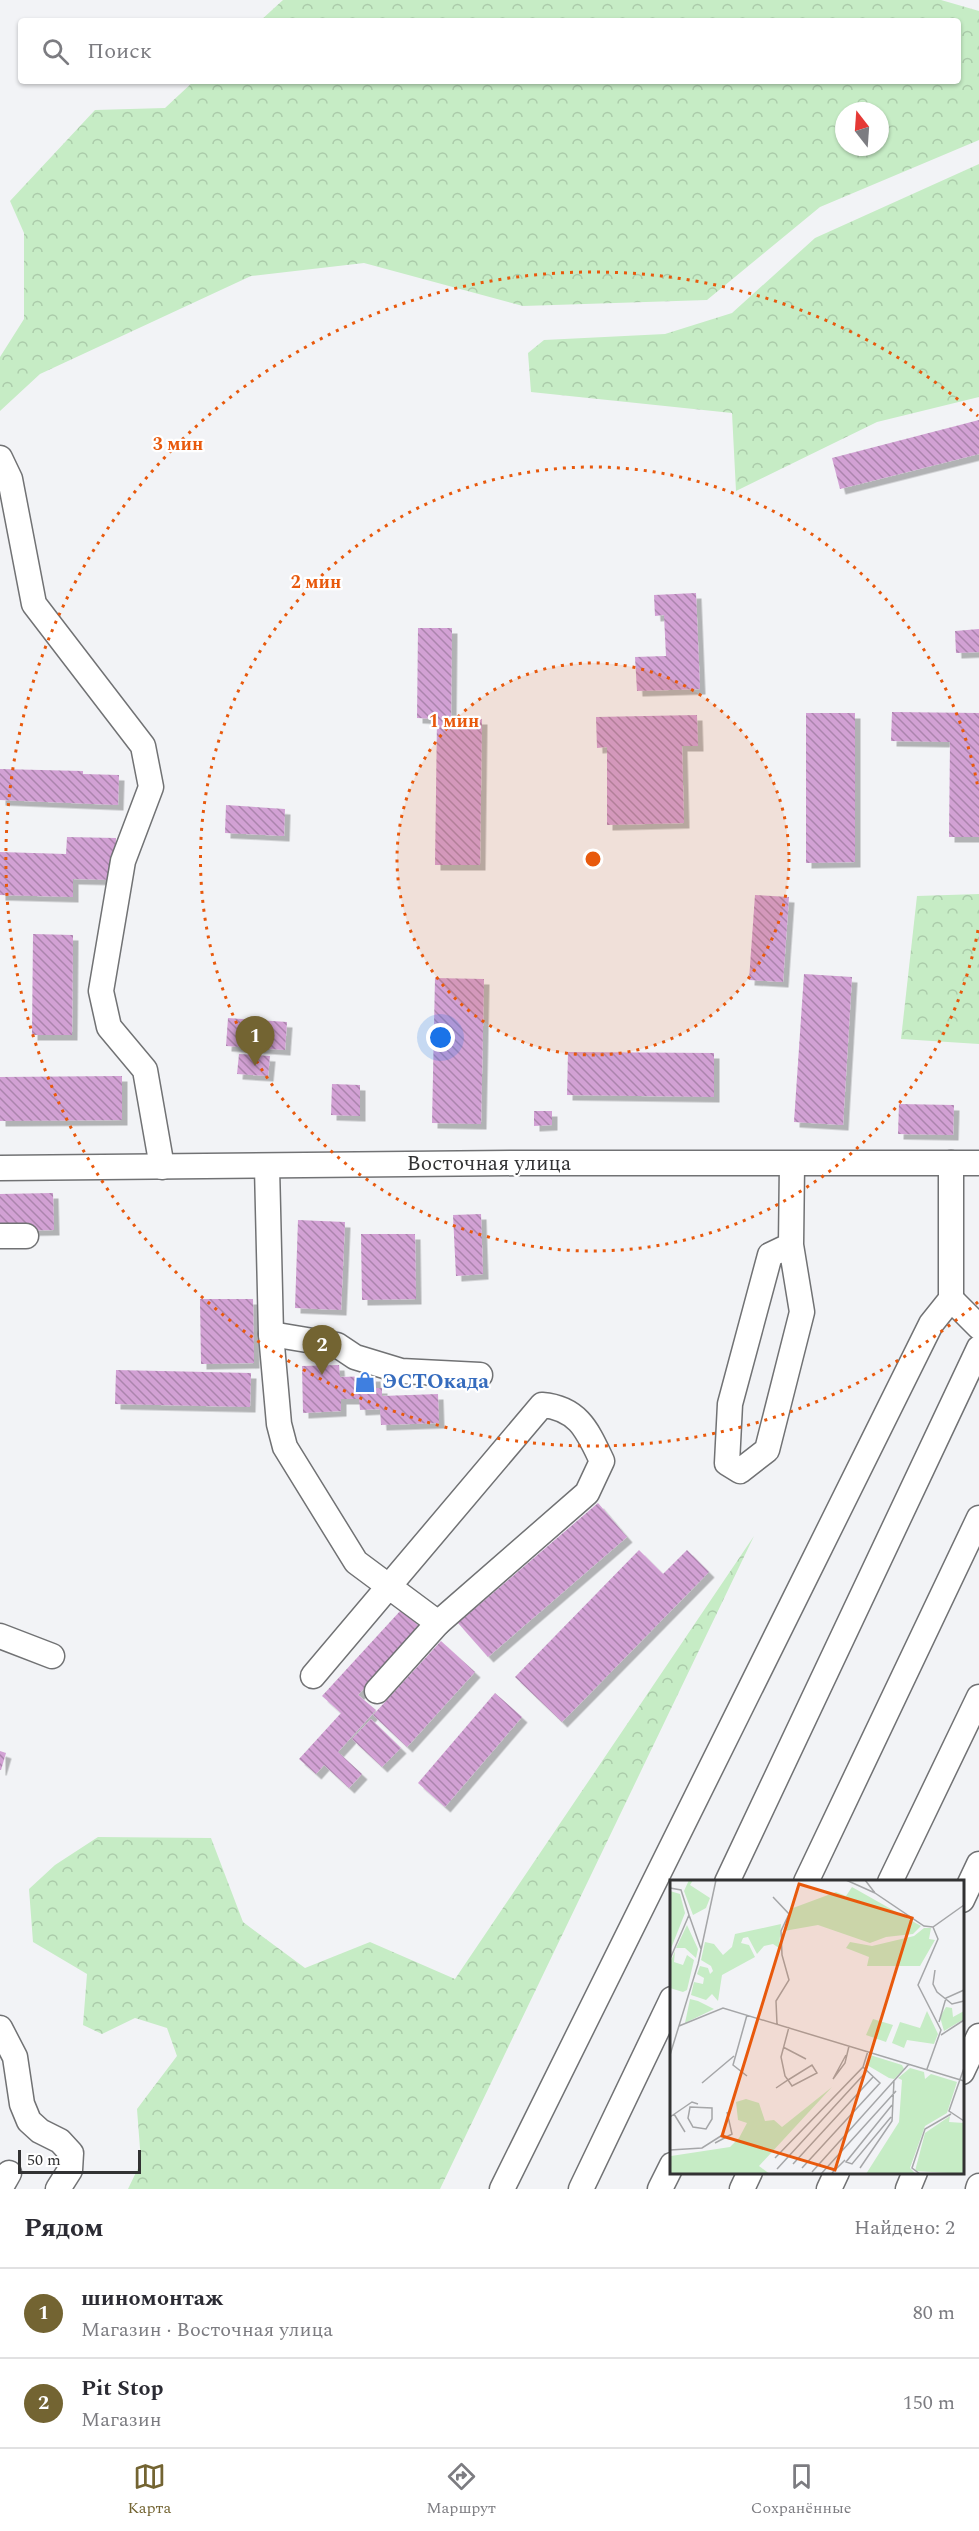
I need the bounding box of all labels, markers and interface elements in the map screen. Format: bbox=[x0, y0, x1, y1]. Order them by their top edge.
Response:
search box bbox=[18, 18, 961, 84]
icon: search bbox=[39, 35, 72, 68]
text: Поиск bbox=[87, 35, 152, 68]
north arrow bbox=[835, 102, 889, 156]
text: 3 мин bbox=[153, 431, 203, 458]
text: 2 мин bbox=[291, 569, 341, 596]
text: 1 мин bbox=[429, 708, 479, 735]
centre of rings bbox=[583, 849, 603, 869]
pin: 1 bbox=[236, 1016, 274, 1066]
your location bbox=[426, 1023, 455, 1052]
street label: Восточная улица bbox=[407, 1148, 572, 1180]
pin: 2 bbox=[302, 1326, 342, 1375]
place label: ЭСТОкада bbox=[382, 1366, 489, 1398]
shop icon: ЭСТОкада bbox=[353, 1370, 377, 1394]
inset map bbox=[670, 1880, 964, 2174]
scale bar bbox=[18, 2147, 141, 2174]
text: 50 m bbox=[27, 2148, 61, 2172]
text: Рядом bbox=[24, 2208, 104, 2248]
text: Найдено: 2 bbox=[854, 2213, 955, 2243]
text: шиномонтаж bbox=[81, 2282, 224, 2315]
text: 1 bbox=[38, 2298, 49, 2328]
text: 80 m bbox=[913, 2298, 955, 2328]
text: Магазин · Восточная улица bbox=[81, 2315, 333, 2345]
text: Pit Stop bbox=[81, 2372, 163, 2405]
text: 2 bbox=[38, 2388, 49, 2418]
text: 150 m bbox=[903, 2388, 955, 2418]
text: Магазин bbox=[81, 2405, 162, 2435]
tab: Карта bbox=[127, 2460, 171, 2520]
tab: Маршрут bbox=[426, 2460, 496, 2520]
tab: Сохранённые bbox=[751, 2460, 852, 2520]

